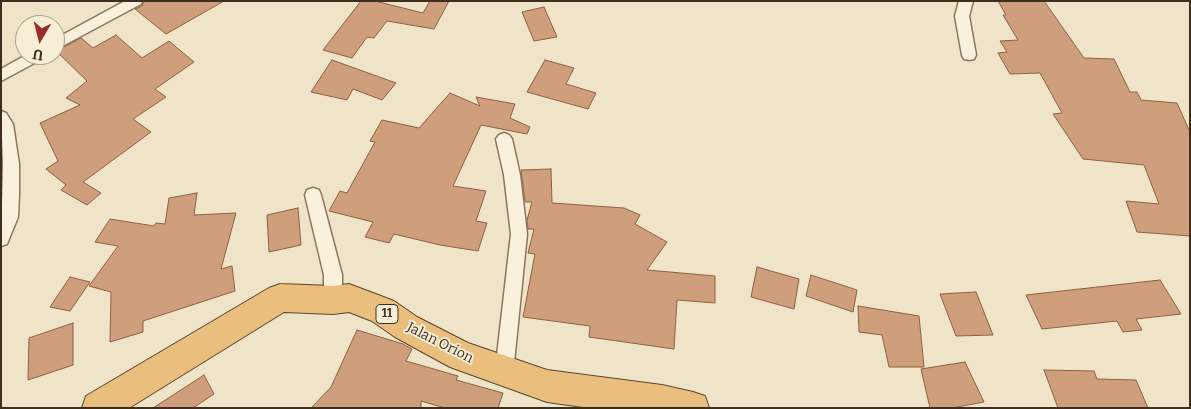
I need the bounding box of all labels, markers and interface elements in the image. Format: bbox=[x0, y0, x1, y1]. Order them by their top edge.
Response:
north arrow bbox=[15, 15, 65, 65]
text: U bbox=[32, 45, 44, 64]
road number: 11 bbox=[376, 304, 398, 324]
street label: Jalan Orion bbox=[404, 319, 476, 367]

